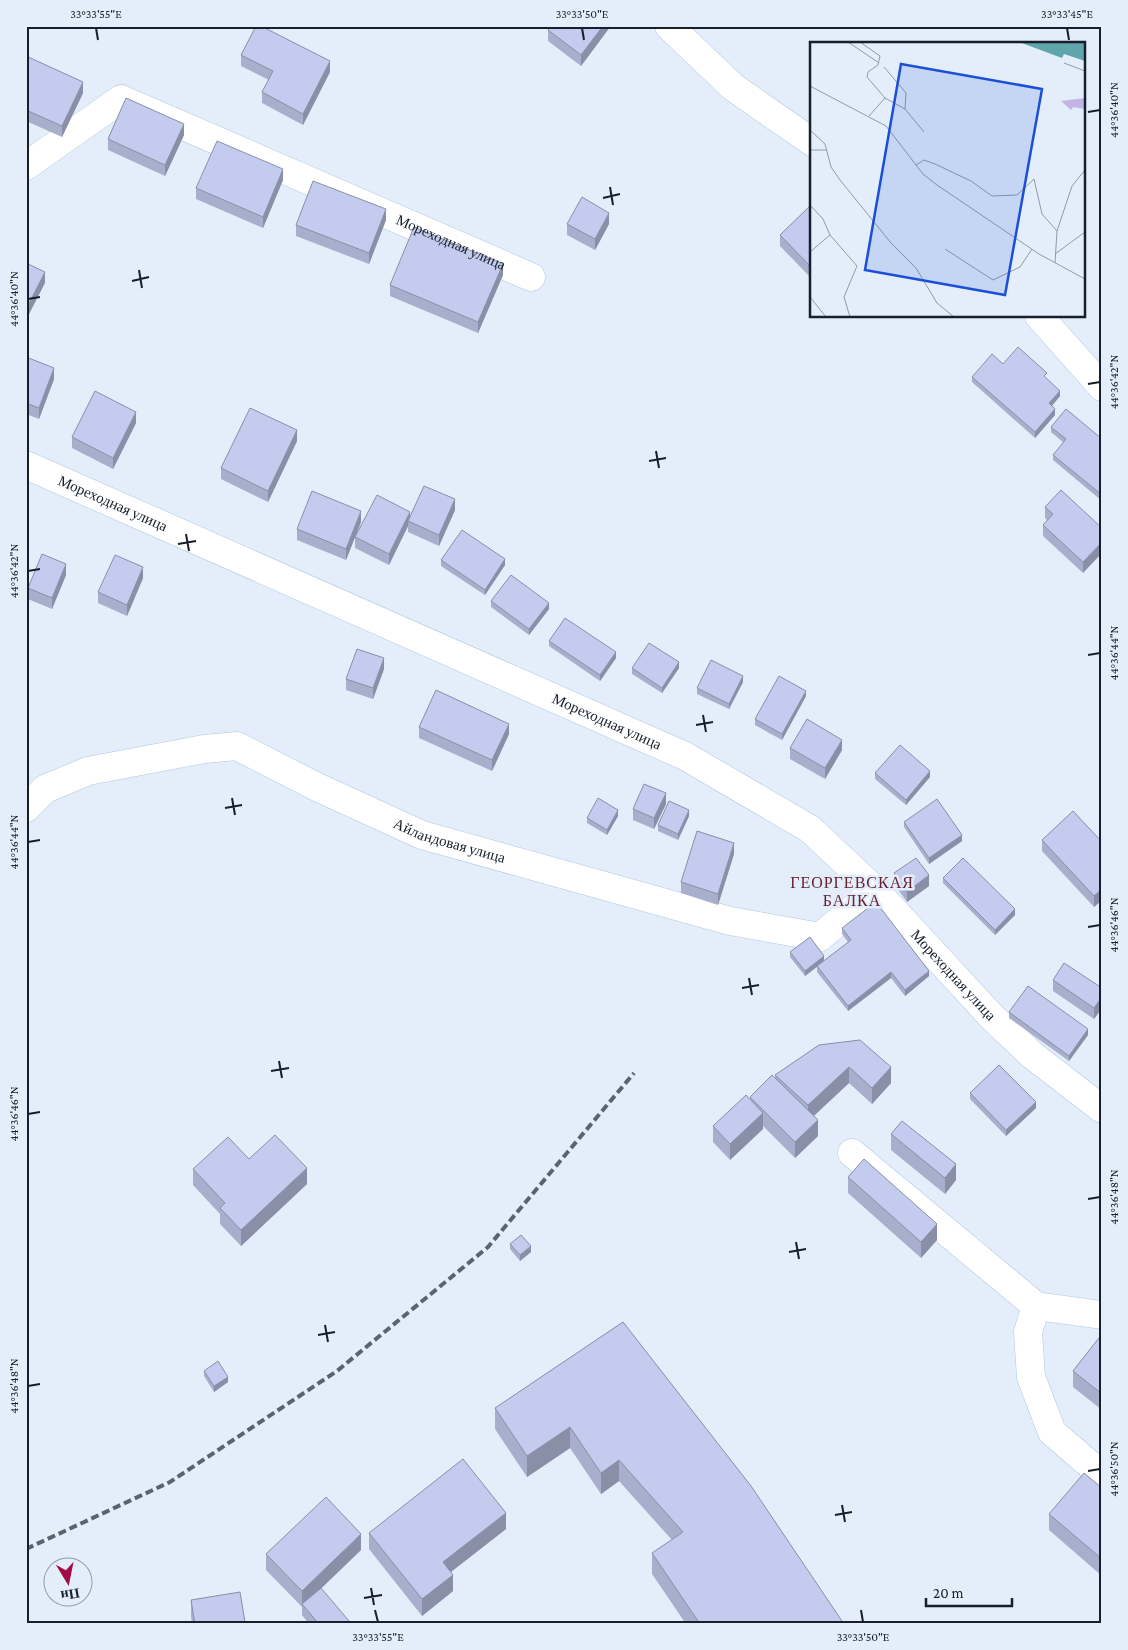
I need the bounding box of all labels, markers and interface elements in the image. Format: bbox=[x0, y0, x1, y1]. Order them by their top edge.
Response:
text: 33°33'55"E bbox=[70, 7, 122, 21]
text: 33°33'50"E bbox=[556, 7, 609, 21]
text: 33°33'45"E bbox=[1041, 7, 1093, 21]
inset map bbox=[810, 42, 1086, 318]
text: 44°36'40"N bbox=[1107, 82, 1121, 138]
street label: Мореходная улица bbox=[394, 212, 508, 273]
text: 44°36'40"N bbox=[7, 271, 21, 327]
text: 44°36'42"N bbox=[1107, 355, 1121, 409]
street label: Мореходная улица bbox=[56, 472, 170, 535]
text: 44°36'42"N bbox=[7, 544, 21, 598]
text: 44°36'44"N bbox=[1107, 625, 1121, 680]
street label: Мореходная улица bbox=[550, 690, 664, 753]
text: 44°36'44"N bbox=[7, 814, 21, 869]
street label: Айландовая улица bbox=[391, 815, 508, 866]
district label: ГЕОРГЕВСКАЯ БАЛКА bbox=[790, 874, 914, 909]
text: 44°36'46"N bbox=[1107, 897, 1121, 953]
street label: Мореходная улица bbox=[908, 926, 999, 1024]
text: 44°36'46"N bbox=[7, 1086, 21, 1142]
text: 44°36'48"N bbox=[1107, 1169, 1121, 1225]
text: 44°36'48"N bbox=[7, 1358, 21, 1414]
text: 44°36'50"N bbox=[1107, 1441, 1121, 1497]
north arrow bbox=[42, 1558, 92, 1608]
scale bar bbox=[926, 1575, 1012, 1607]
text: Пн bbox=[60, 1585, 81, 1604]
text: 20 m bbox=[933, 1585, 964, 1601]
text: 33°33'55"E bbox=[352, 1630, 404, 1644]
text: 33°33'50"E bbox=[837, 1630, 890, 1644]

